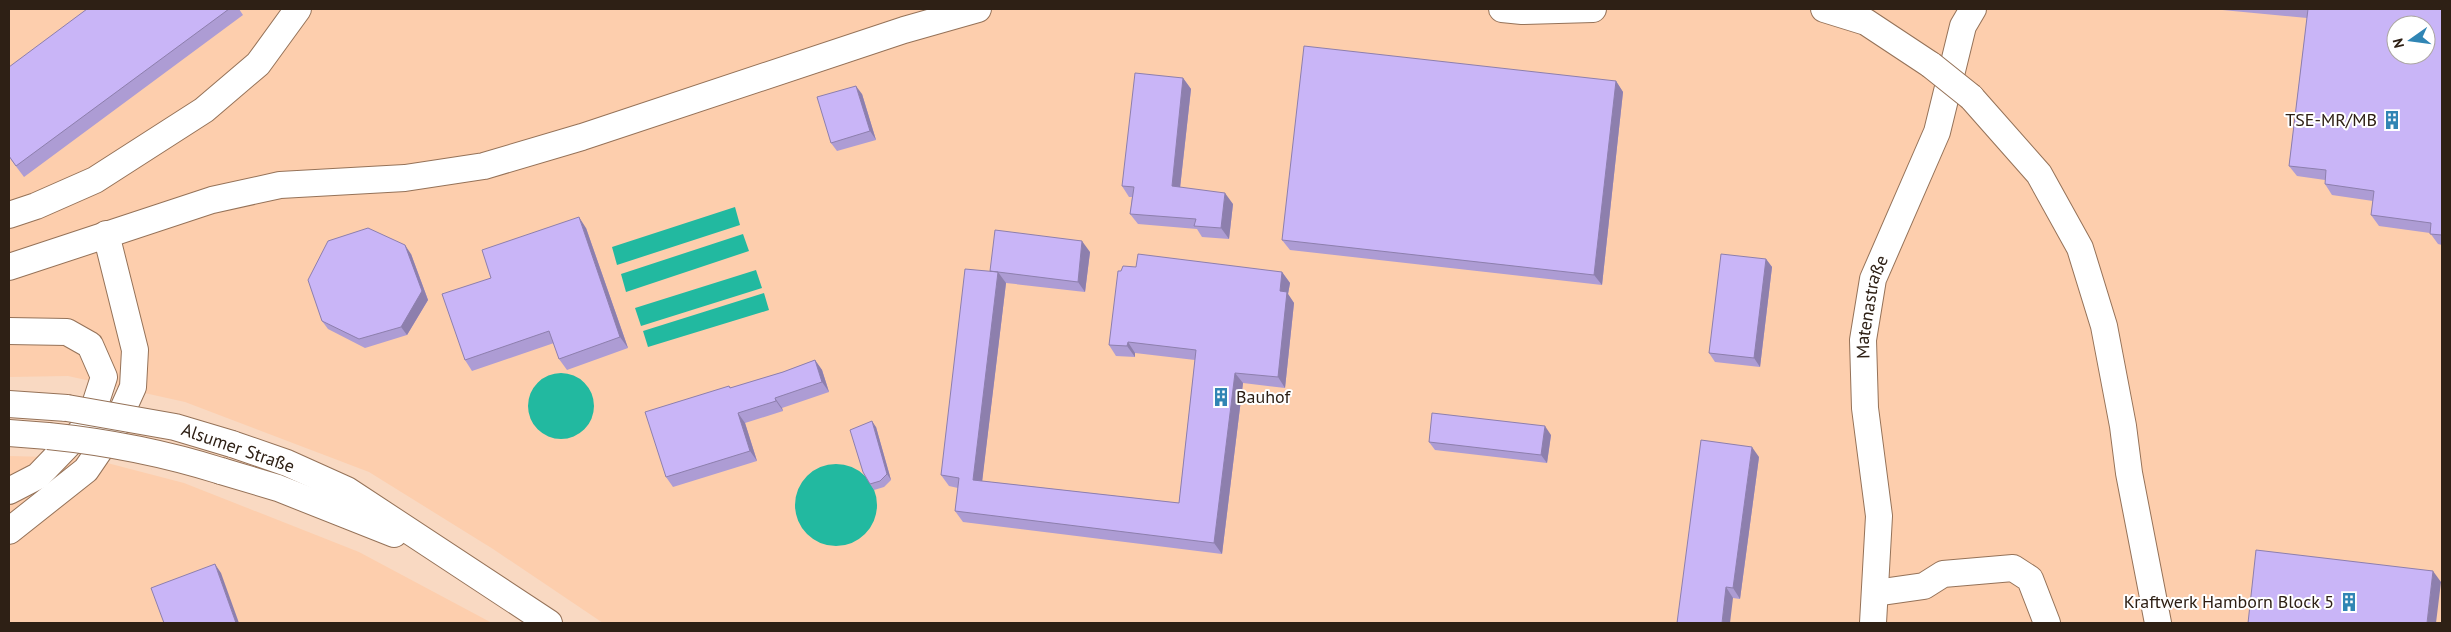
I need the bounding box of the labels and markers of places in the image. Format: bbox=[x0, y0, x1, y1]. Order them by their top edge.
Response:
place label: TSE-MR/MB bbox=[2285, 108, 2377, 131]
building icon: TSE-MR/MB bbox=[2381, 109, 2403, 131]
place label: Bauhof bbox=[1236, 385, 1291, 408]
building icon: Bauhof bbox=[1210, 386, 1232, 408]
place label: Kraftwerk Hamborn Block 5 bbox=[2124, 590, 2334, 613]
building icon: Kraftwerk Hamborn Block 5 bbox=[2338, 591, 2360, 613]

